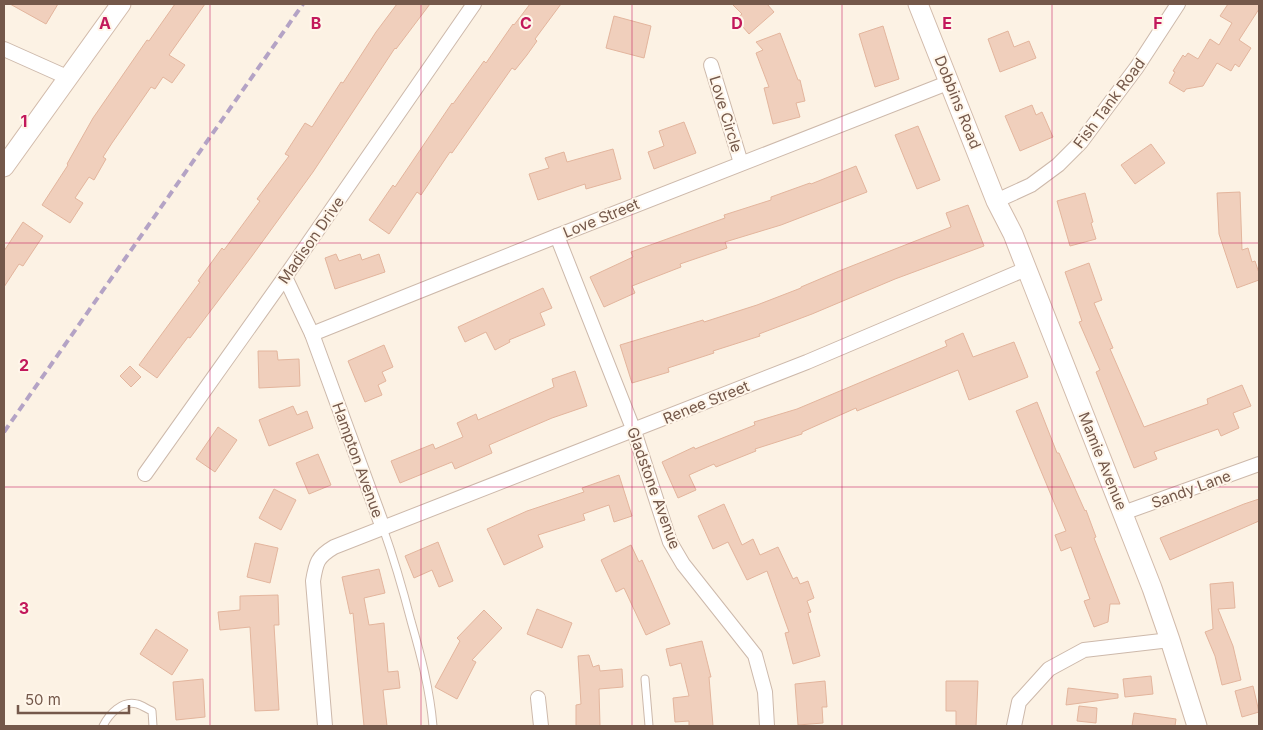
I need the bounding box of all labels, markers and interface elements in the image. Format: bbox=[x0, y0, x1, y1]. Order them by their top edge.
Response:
text: A bbox=[99, 13, 111, 33]
text: B bbox=[311, 13, 321, 33]
text: C bbox=[520, 13, 532, 33]
text: D bbox=[731, 13, 743, 33]
text: E bbox=[942, 13, 952, 33]
text: F bbox=[1153, 13, 1163, 33]
street label: Dobbins Road bbox=[931, 53, 985, 151]
street label: Fish Tank Road bbox=[1069, 54, 1149, 152]
street label: Love Circle bbox=[705, 73, 747, 155]
text: 1 bbox=[21, 111, 27, 131]
street label: Madison Drive bbox=[274, 193, 348, 287]
street label: Love Street bbox=[560, 194, 642, 242]
text: 2 bbox=[19, 355, 29, 375]
street label: Renee Street bbox=[660, 376, 752, 428]
street label: Hampton Avenue bbox=[328, 400, 388, 520]
street label: Mamie Avenue bbox=[1075, 409, 1131, 513]
street label: Gladstone Avenue bbox=[623, 424, 685, 552]
street label: Sandy Lane bbox=[1149, 466, 1233, 512]
text: 3 bbox=[19, 598, 29, 618]
scale bar bbox=[18, 682, 129, 714]
text: 50 m bbox=[25, 690, 61, 709]

